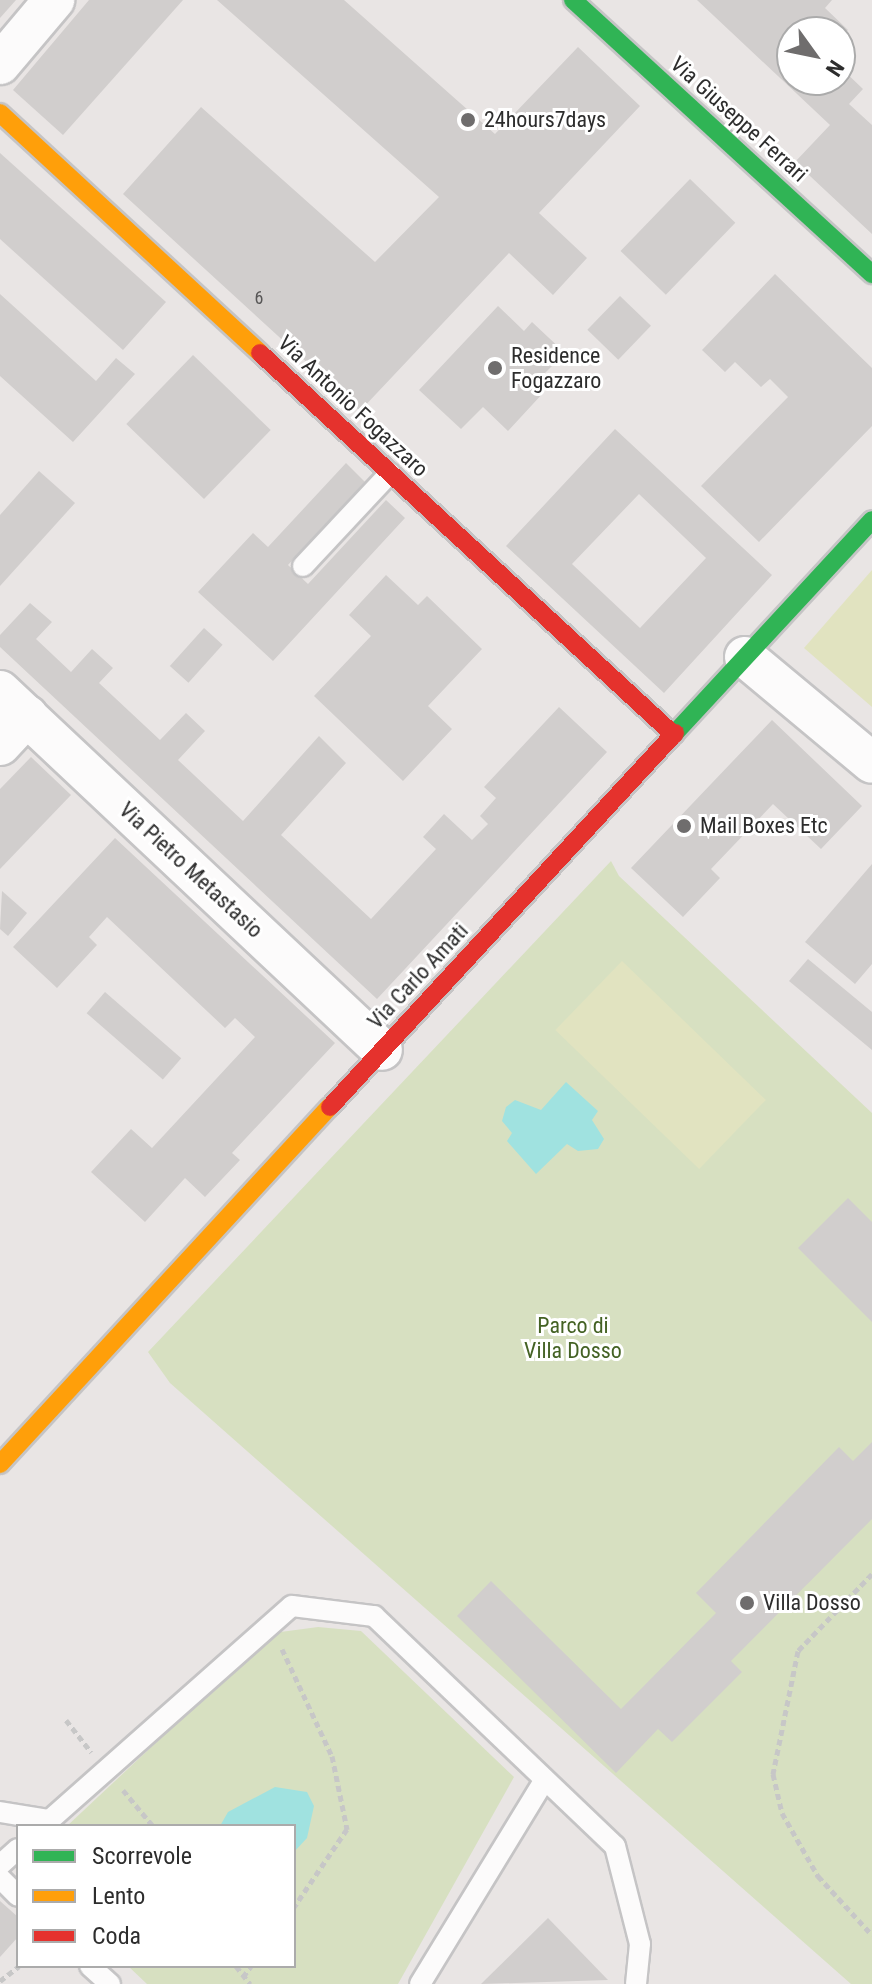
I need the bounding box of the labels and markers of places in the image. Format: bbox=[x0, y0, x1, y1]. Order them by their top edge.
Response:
place label: 24hours7days bbox=[484, 107, 606, 133]
marker: 24hours7days bbox=[459, 111, 477, 129]
place label: Residence Fogazzaro bbox=[511, 342, 601, 394]
marker: Residence Fogazzaro bbox=[486, 359, 504, 377]
place label: Mail Boxes Etc bbox=[700, 813, 828, 839]
marker: Mail Boxes Etc bbox=[675, 817, 693, 835]
place label: Villa Dosso bbox=[763, 1590, 861, 1616]
marker: Villa Dosso bbox=[738, 1594, 756, 1612]

